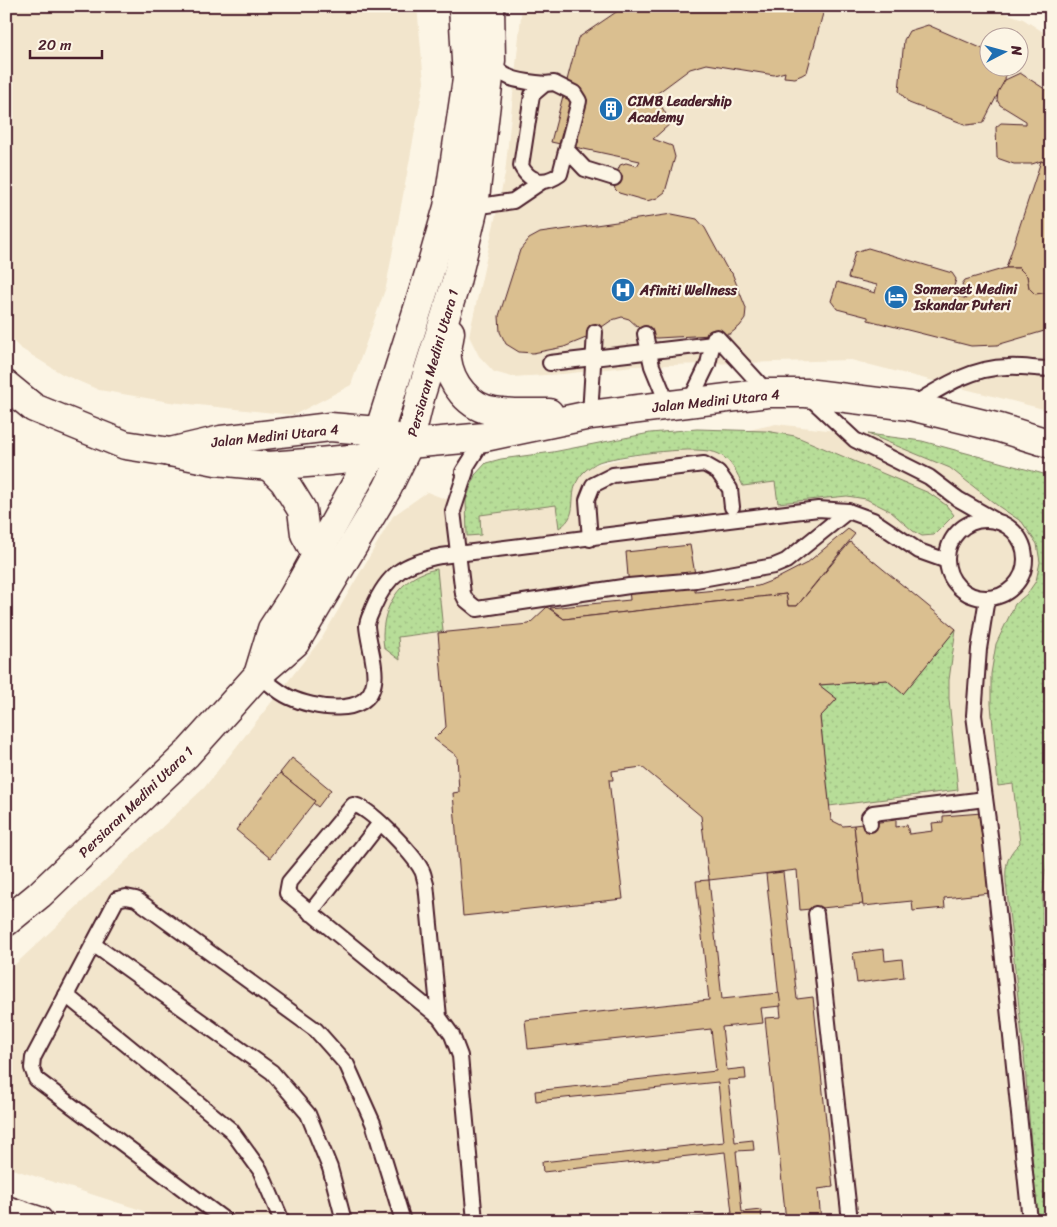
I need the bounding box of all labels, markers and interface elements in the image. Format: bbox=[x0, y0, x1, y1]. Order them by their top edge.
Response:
scale bar bbox=[30, 28, 102, 60]
north arrow bbox=[980, 28, 1030, 78]
text: 20 m bbox=[38, 32, 72, 58]
text: N bbox=[1003, 44, 1029, 57]
place label: CIMB Leadership Academy bbox=[627, 89, 732, 130]
building icon: CIMB Leadership Academy bbox=[598, 96, 624, 122]
hospital icon: Afiniti Wellness bbox=[610, 277, 636, 303]
place label: Somerset Medini Iskandar Puteri bbox=[913, 277, 1018, 318]
place label: Afiniti Wellness bbox=[639, 278, 738, 303]
hotel icon: Somerset Medini Iskandar Puteri bbox=[883, 284, 909, 310]
street label: Persiaran Medini Utara 1 bbox=[400, 286, 466, 440]
street label: Jalan Medini Utara 4 bbox=[650, 382, 781, 420]
street label: Jalan Medini Utara 4 bbox=[209, 417, 340, 455]
street label: Persiaran Medini Utara 1 bbox=[72, 740, 200, 864]

